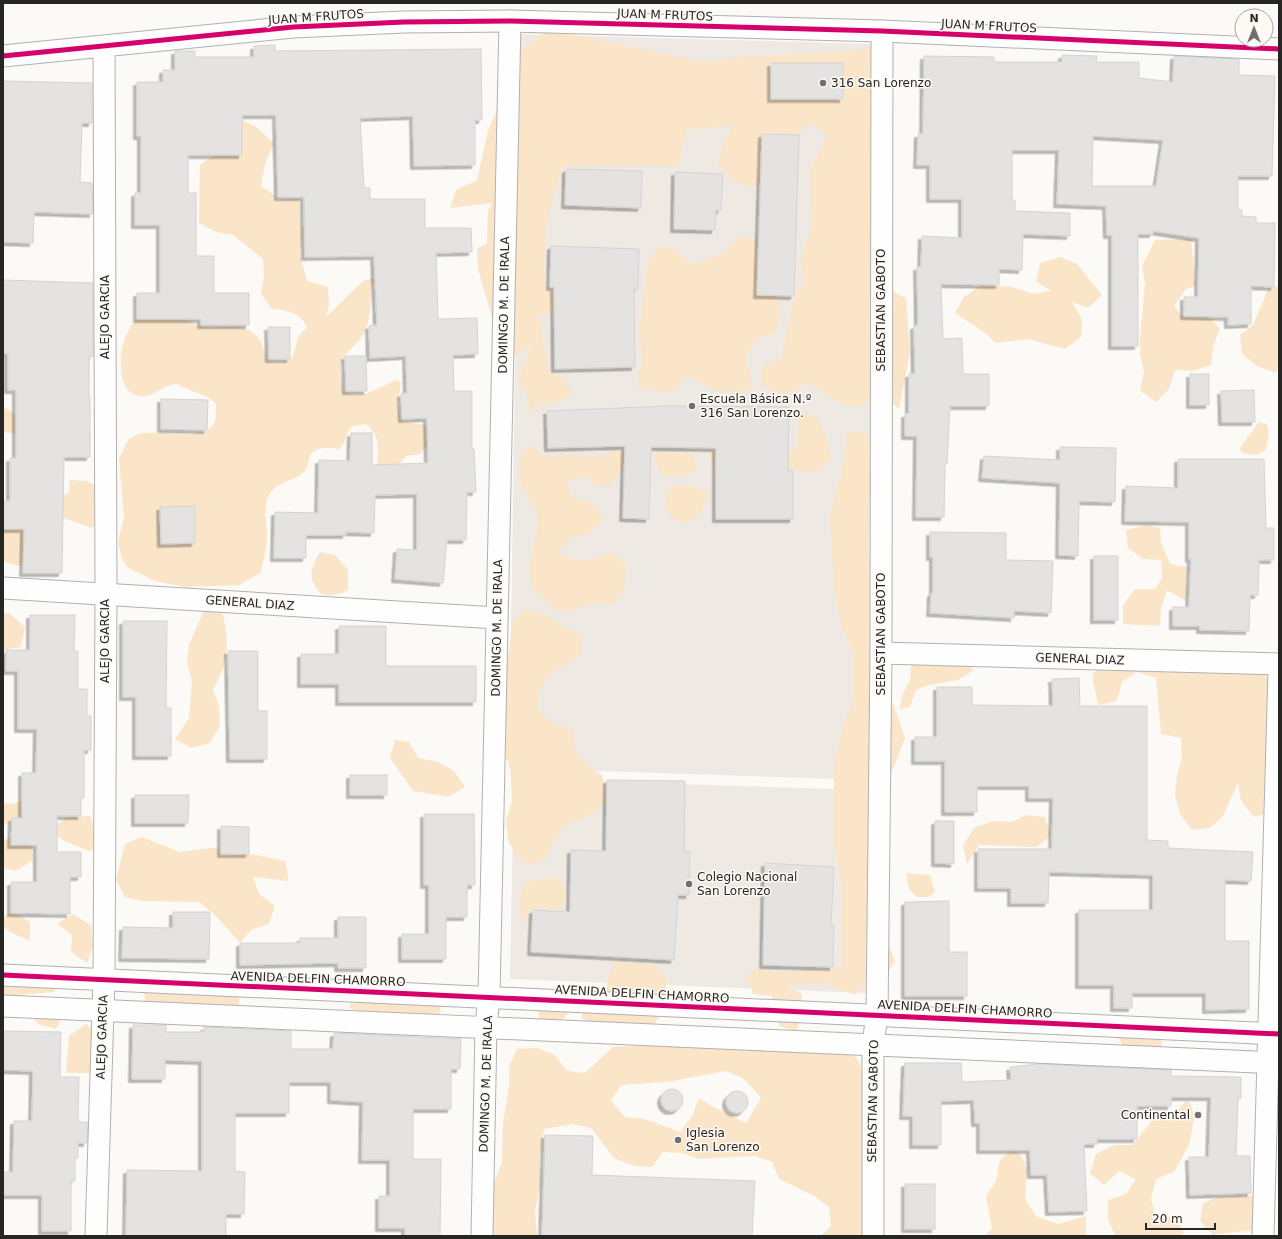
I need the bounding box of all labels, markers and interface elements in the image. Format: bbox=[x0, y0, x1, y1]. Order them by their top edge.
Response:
street label: JUAN M FRUTOS bbox=[616, 6, 713, 24]
street label: JUAN M FRUTOS bbox=[267, 7, 364, 27]
north arrow bbox=[1234, 8, 1274, 48]
text: N bbox=[1249, 12, 1259, 25]
street label: JUAN M FRUTOS bbox=[940, 16, 1037, 36]
place label: 316 San Lorenzo bbox=[831, 76, 931, 90]
marker: 316 San Lorenzo bbox=[818, 78, 828, 88]
street label: DOMINGO M. DE IRALA bbox=[496, 235, 512, 374]
street label: SEBASTIAN GABOTO bbox=[874, 249, 888, 371]
street label: ALEJO GARCIA bbox=[98, 274, 112, 359]
place label: Escuela Básica N.º 316 San Lorenzo. bbox=[700, 392, 812, 420]
marker: Escuela Básica N.º 316 San Lorenzo. bbox=[687, 401, 697, 411]
street label: DOMINGO M. DE IRALA bbox=[489, 558, 505, 697]
street label: SEBASTIAN GABOTO bbox=[874, 573, 888, 695]
street label: GENERAL DIAZ bbox=[205, 593, 295, 613]
street label: ALEJO GARCIA bbox=[98, 598, 112, 683]
street label: GENERAL DIAZ bbox=[1035, 650, 1125, 668]
place label: Colegio Nacional San Lorenzo bbox=[697, 870, 797, 898]
marker: Colegio Nacional San Lorenzo bbox=[684, 879, 694, 889]
street label: AVENIDA DELFIN CHAMORRO bbox=[230, 969, 406, 989]
street label: AVENIDA DELFIN CHAMORRO bbox=[554, 982, 730, 1006]
street label: ALEJO GARCIA bbox=[94, 994, 111, 1080]
street label: AVENIDA DELFIN CHAMORRO bbox=[877, 997, 1053, 1021]
street label: DOMINGO M. DE IRALA bbox=[477, 1014, 495, 1153]
street label: SEBASTIAN GABOTO bbox=[865, 1039, 881, 1163]
place label: Continental bbox=[1121, 1108, 1190, 1122]
marker: Continental bbox=[1193, 1110, 1203, 1120]
place label: Iglesia San Lorenzo bbox=[686, 1126, 760, 1154]
marker: Iglesia San Lorenzo bbox=[673, 1135, 683, 1145]
scale bar bbox=[1146, 1205, 1215, 1231]
text: 20 m bbox=[1152, 1212, 1183, 1226]

